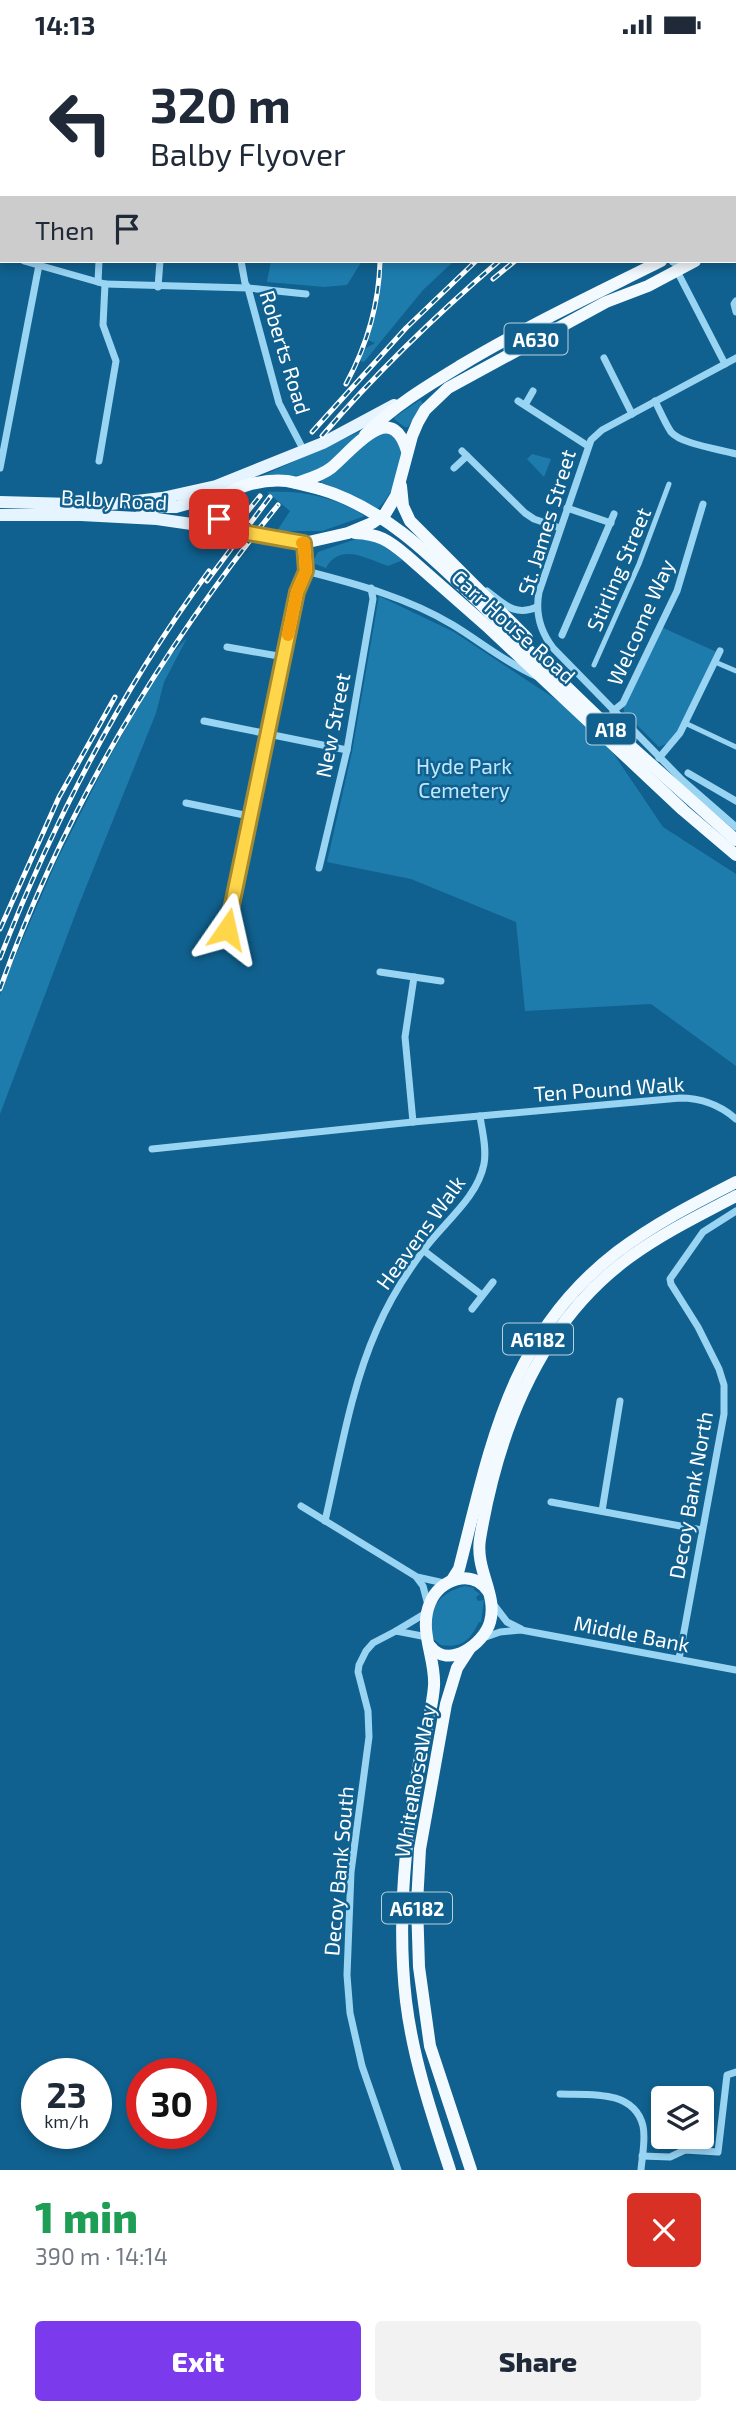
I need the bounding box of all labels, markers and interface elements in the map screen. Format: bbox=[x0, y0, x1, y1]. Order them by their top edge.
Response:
text: 14:13 bbox=[35, 9, 95, 40]
text: 320 m bbox=[150, 74, 291, 133]
icon: left bbox=[35, 77, 126, 168]
text: Balby Flyover bbox=[150, 134, 346, 172]
icon: arrive bbox=[108, 210, 146, 248]
text: Then bbox=[35, 214, 94, 245]
street label: Roberts Road bbox=[255, 287, 317, 417]
road number: A630 bbox=[504, 323, 568, 355]
street label: St. James Street bbox=[512, 446, 580, 598]
street label: Balby Road bbox=[60, 484, 168, 514]
pin bbox=[189, 489, 249, 549]
icon: arrive bbox=[200, 500, 238, 538]
street label: Stirling Street bbox=[581, 503, 655, 635]
street label: Welcome Way bbox=[601, 555, 679, 689]
street label: Carr House Road bbox=[447, 564, 581, 688]
street label: New Street bbox=[310, 671, 354, 779]
road number: A18 bbox=[586, 713, 636, 744]
park label: Hyde Park Cemetery bbox=[416, 753, 512, 802]
position arrow bbox=[190, 892, 264, 966]
street label: Ten Pound Walk bbox=[533, 1070, 685, 1106]
street label: Heavens Walk bbox=[370, 1170, 470, 1294]
road number: A6182 bbox=[503, 1323, 573, 1355]
street label: Decoy Bank North bbox=[663, 1409, 717, 1581]
street label: Middle Bank bbox=[572, 1610, 692, 1657]
street label: White Rose Way bbox=[388, 1703, 440, 1859]
street label: Decoy Bank South bbox=[318, 1785, 358, 1957]
road number: A6182 bbox=[382, 1892, 452, 1923]
speed limit sign: 30 bbox=[126, 2058, 217, 2149]
text: 23 bbox=[46, 2073, 87, 2115]
map controls bbox=[651, 2086, 714, 2149]
button: layers bbox=[651, 2086, 714, 2149]
text: km/h bbox=[44, 2110, 89, 2132]
text: 1 min bbox=[35, 2191, 138, 2241]
button: close bbox=[627, 2193, 701, 2267]
text: 390 m · 14:14 bbox=[35, 2242, 168, 2270]
button: Exit bbox=[35, 2321, 361, 2401]
button: Share bbox=[375, 2321, 701, 2401]

